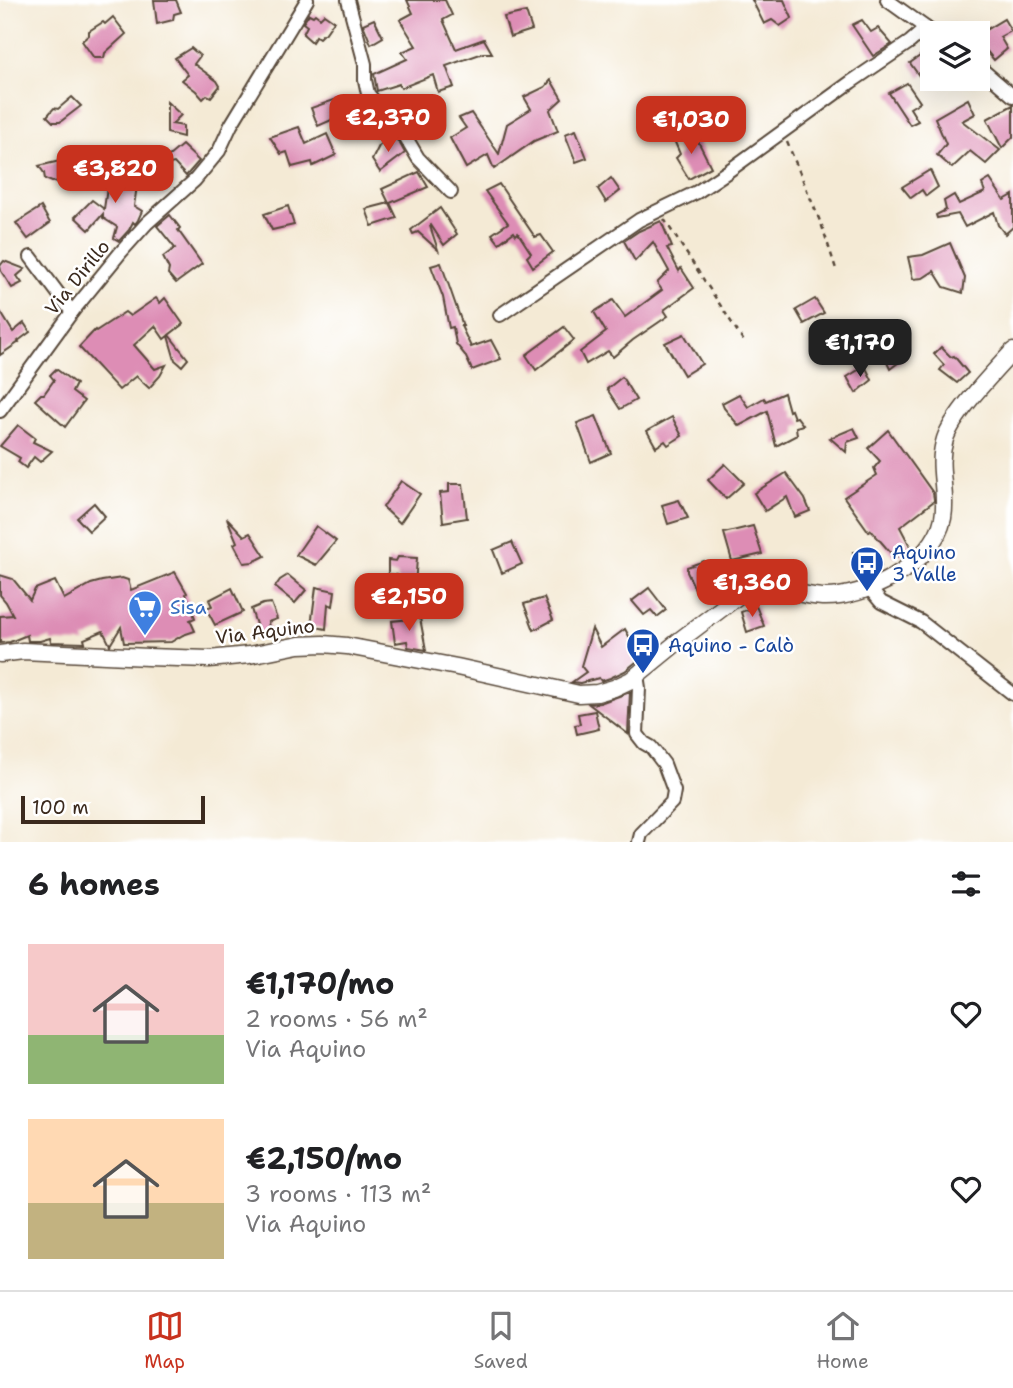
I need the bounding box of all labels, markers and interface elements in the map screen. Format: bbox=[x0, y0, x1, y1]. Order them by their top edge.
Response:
map controls bbox=[920, 21, 990, 91]
button: layers bbox=[920, 21, 990, 91]
pin: €2,370 bbox=[331, 94, 445, 154]
pin: €1,030 bbox=[634, 96, 748, 156]
text: €2,370 bbox=[345, 102, 431, 132]
text: €1,030 bbox=[652, 104, 730, 134]
pin: €3,820 bbox=[58, 146, 172, 205]
text: €3,820 bbox=[73, 153, 157, 183]
street label: Via Dirillo bbox=[39, 234, 115, 320]
pin: €1,170 bbox=[803, 320, 917, 379]
text: €1,170 bbox=[825, 327, 895, 357]
place label: Aquino 3 Valle bbox=[892, 540, 957, 587]
bus stop icon: Aquino 3 Valle bbox=[848, 544, 886, 593]
pin: €1,360 bbox=[695, 560, 809, 619]
text: €1,360 bbox=[713, 567, 791, 597]
pin: €2,150 bbox=[352, 574, 466, 633]
text: €2,150 bbox=[371, 581, 447, 611]
supermarket icon: Sisa bbox=[126, 588, 164, 637]
place label: Sisa bbox=[170, 595, 207, 620]
street label: Via Aquino bbox=[214, 613, 316, 650]
bus stop icon: Aquino - Calò bbox=[624, 626, 662, 675]
place label: Aquino - Calò bbox=[668, 633, 794, 658]
scale bar bbox=[21, 793, 205, 825]
text: 100 m bbox=[32, 795, 89, 820]
text: 6 homes bbox=[28, 864, 160, 905]
icon: filters bbox=[947, 865, 985, 903]
text: €1,170/mo bbox=[245, 963, 395, 1004]
icon: home bbox=[84, 972, 168, 1056]
icon: heart bbox=[947, 995, 985, 1033]
text: 2 rooms · 56 m² bbox=[245, 1004, 428, 1034]
text: Via Aquino bbox=[245, 1034, 366, 1064]
text: €2,150/mo bbox=[245, 1138, 402, 1179]
icon: home bbox=[84, 1147, 168, 1231]
icon: heart bbox=[947, 1170, 985, 1208]
text: 3 rooms · 113 m² bbox=[245, 1179, 431, 1209]
text: Via Aquino bbox=[245, 1209, 366, 1239]
tab: Map bbox=[144, 1307, 185, 1374]
tab: Saved bbox=[474, 1307, 528, 1374]
tab: Home bbox=[816, 1307, 869, 1374]

